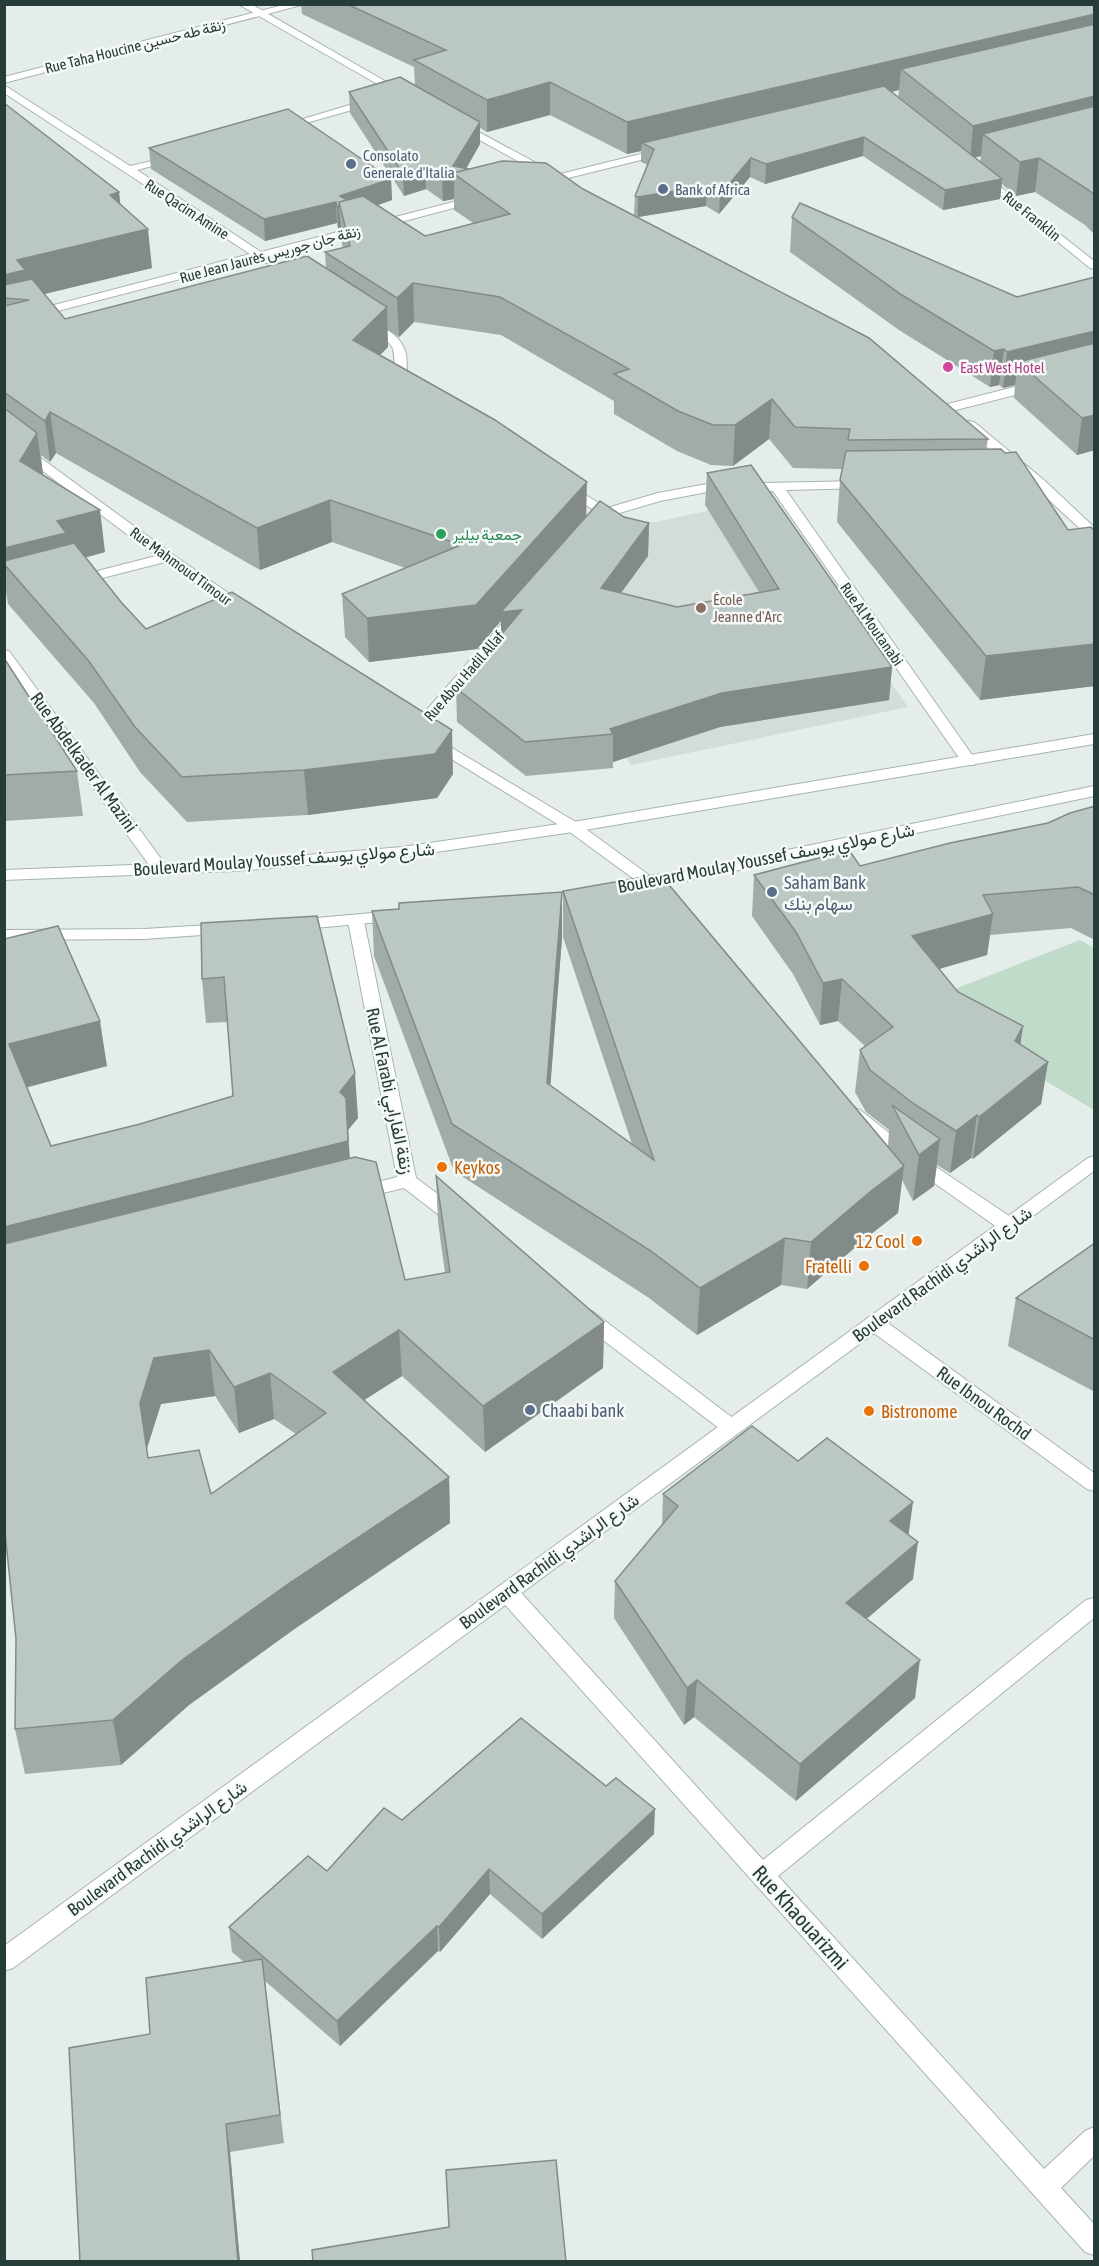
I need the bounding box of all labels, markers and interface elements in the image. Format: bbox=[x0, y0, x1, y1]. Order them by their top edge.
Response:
street label: Rue Taha Houcine زنقة طه حسين bbox=[43, 15, 227, 79]
place label: Consolato Generale d'Italia bbox=[363, 147, 455, 181]
marker: Consolato Generale d'Italia bbox=[344, 157, 358, 171]
street label: Rue Qacim Amine bbox=[142, 175, 232, 243]
place label: Bank of Africa bbox=[675, 181, 750, 198]
marker: Bank of Africa bbox=[656, 182, 670, 196]
street label: Rue Franklin bbox=[1000, 188, 1064, 244]
street label: Rue Jean Jaurès زنقة جان جوريس bbox=[178, 222, 363, 288]
place label: East West Hotel bbox=[960, 359, 1045, 376]
marker: East West Hotel bbox=[941, 360, 955, 374]
street label: Rue Mahmoud Timour bbox=[127, 523, 236, 609]
place label: جمعية بيلير bbox=[452, 526, 522, 544]
marker: جمعية بيلير bbox=[434, 527, 448, 541]
street label: Rue Al Moutanabi bbox=[837, 579, 907, 669]
place label: École Jeanne d'Arc bbox=[713, 591, 782, 625]
marker: École Jeanne d'Arc bbox=[694, 601, 708, 615]
street label: Rue Abou Hadil Allaf bbox=[420, 628, 508, 724]
street label: Rue Abdelkader Al Mazini bbox=[26, 688, 142, 836]
street label: Boulevard Moulay Youssef شارع مولاي يوسف bbox=[616, 819, 917, 902]
street label: Boulevard Moulay Youssef شارع مولاي يوسف bbox=[133, 838, 436, 885]
place label: Saham Bank سهام بنك bbox=[784, 872, 866, 916]
marker: Saham Bank سهام بنك bbox=[765, 885, 779, 899]
street label: Rue Al Farabi زنقة الفارابي bbox=[357, 1006, 418, 1177]
place label: Keykos bbox=[454, 1157, 500, 1178]
marker: Keykos bbox=[435, 1160, 449, 1174]
street label: Boulevard Rachidi شارع الراشدي bbox=[848, 1202, 1039, 1350]
place label: 12 Cool bbox=[856, 1231, 905, 1252]
marker: 12 Cool bbox=[910, 1234, 924, 1248]
place label: Fratelli bbox=[805, 1256, 852, 1277]
marker: Fratelli bbox=[857, 1259, 871, 1273]
street label: Rue Ibnou Rochd bbox=[933, 1362, 1035, 1444]
place label: Chaabi bank bbox=[542, 1400, 624, 1421]
place label: Bistronome bbox=[881, 1401, 957, 1422]
marker: Chaabi bank bbox=[523, 1403, 537, 1417]
marker: Bistronome bbox=[862, 1404, 876, 1418]
street label: Boulevard Rachidi شارع الراشدي bbox=[455, 1489, 646, 1637]
street label: Boulevard Rachidi شارع الراشدي bbox=[63, 1776, 254, 1924]
street label: Rue Khaouarizmi bbox=[748, 1860, 854, 1974]

